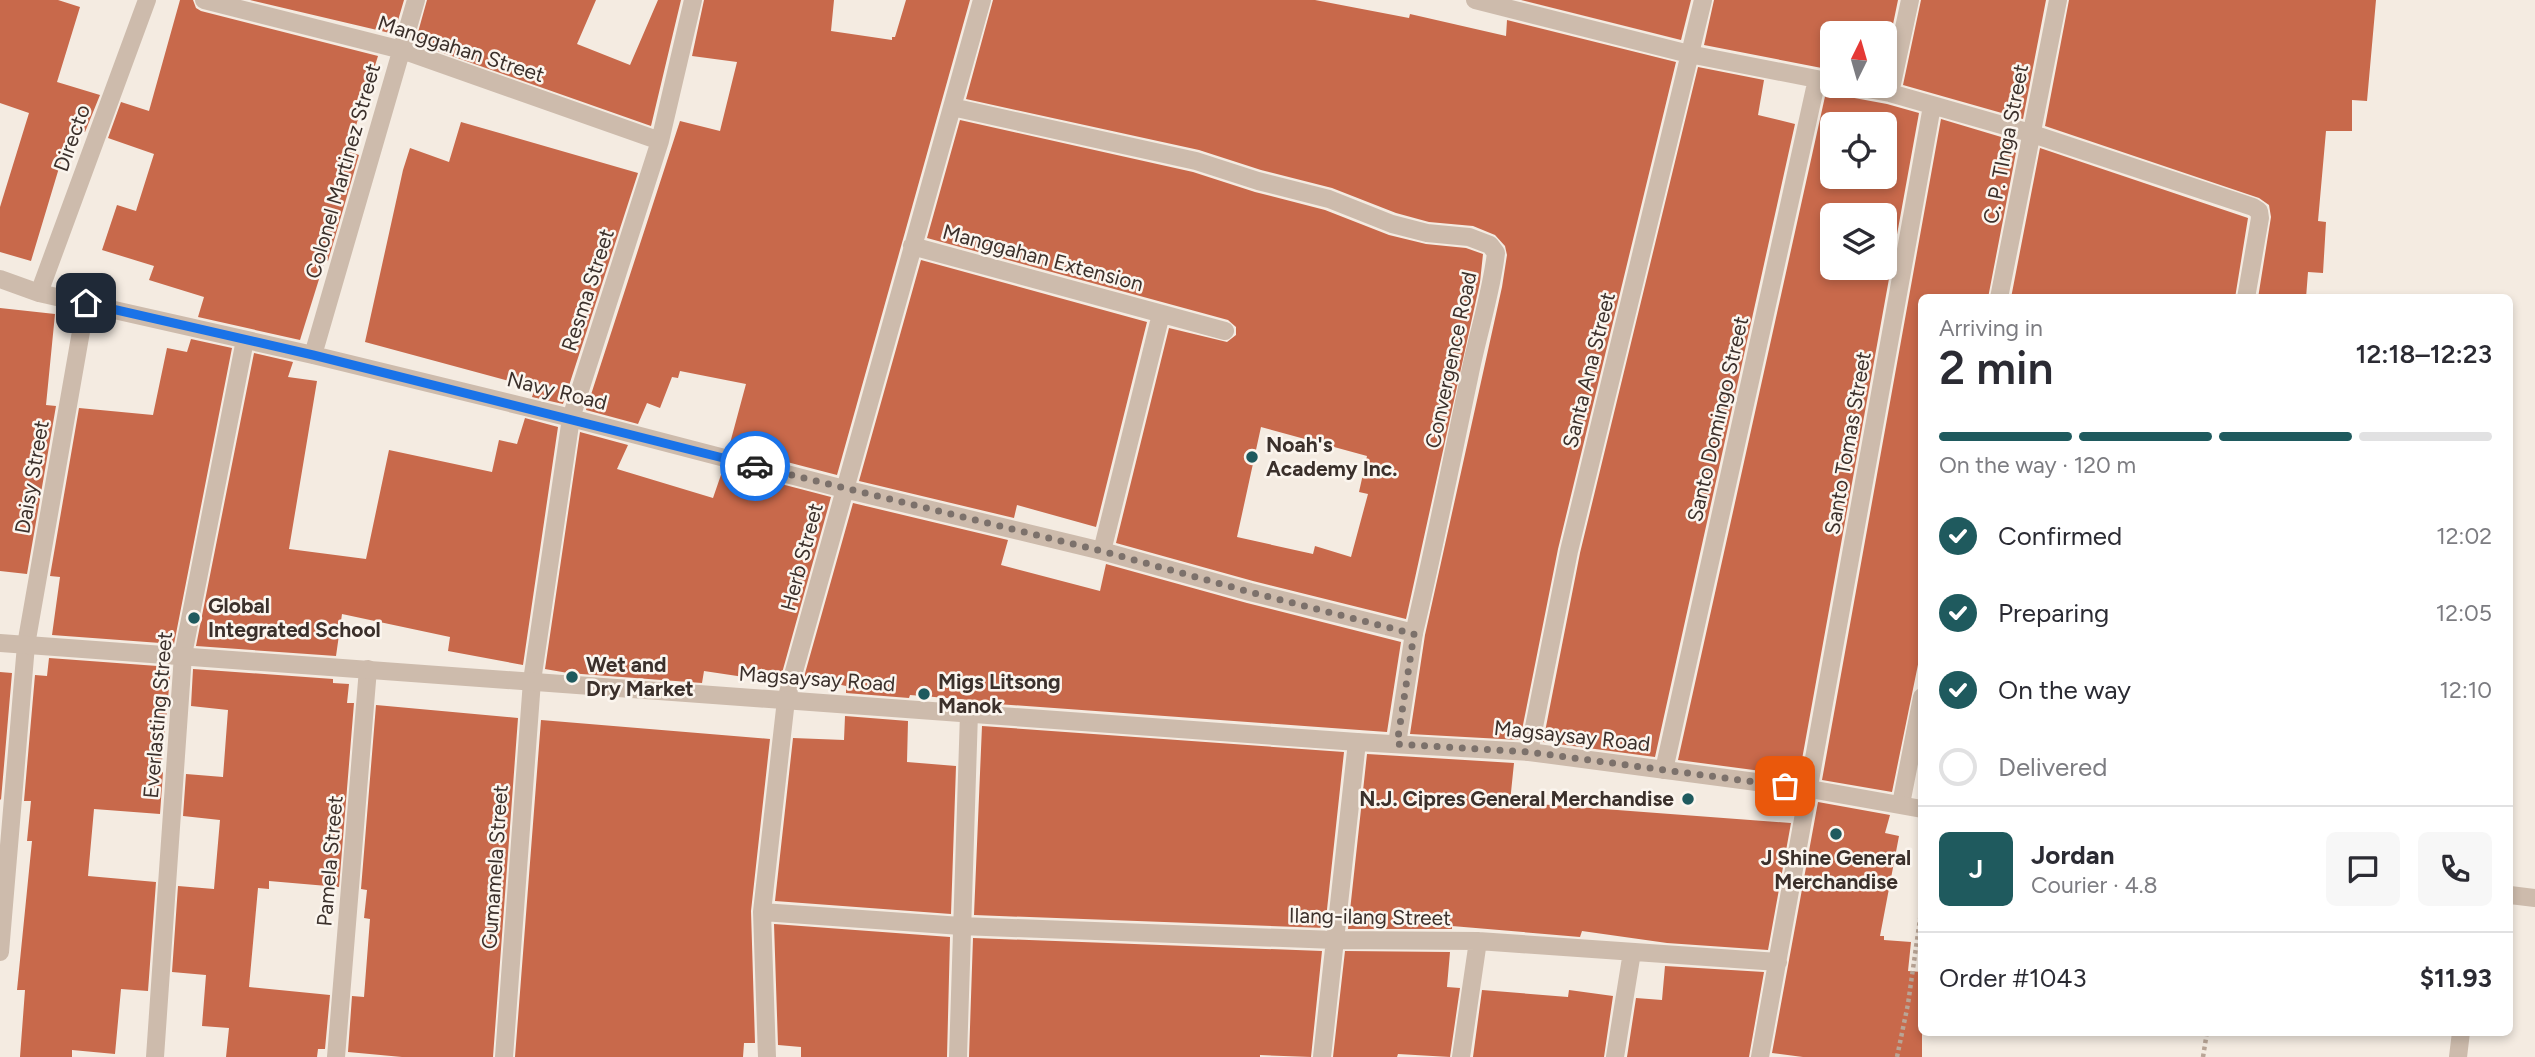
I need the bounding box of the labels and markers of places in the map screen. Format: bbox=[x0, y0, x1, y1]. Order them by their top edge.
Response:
pin bbox=[56, 273, 116, 333]
place label: Noah's Academy Inc. bbox=[1266, 432, 1397, 481]
marker: Noah's Academy Inc. bbox=[1244, 449, 1260, 465]
place label: Global Integrated School bbox=[208, 593, 381, 642]
marker: Global Integrated School bbox=[186, 610, 202, 626]
place label: Wet and Dry Market bbox=[586, 652, 694, 701]
marker: Wet and Dry Market bbox=[564, 669, 580, 685]
place label: Migs Litsong Manok bbox=[938, 669, 1061, 718]
marker: Migs Litsong Manok bbox=[916, 686, 932, 702]
pin bbox=[1755, 756, 1815, 816]
place label: N.J. Cipres General Merchandise bbox=[1359, 786, 1674, 811]
marker: N.J. Cipres General Merchandise bbox=[1680, 791, 1696, 807]
marker: J Shine General Merchandise bbox=[1828, 826, 1844, 842]
place label: J Shine General Merchandise bbox=[1761, 845, 1911, 894]

